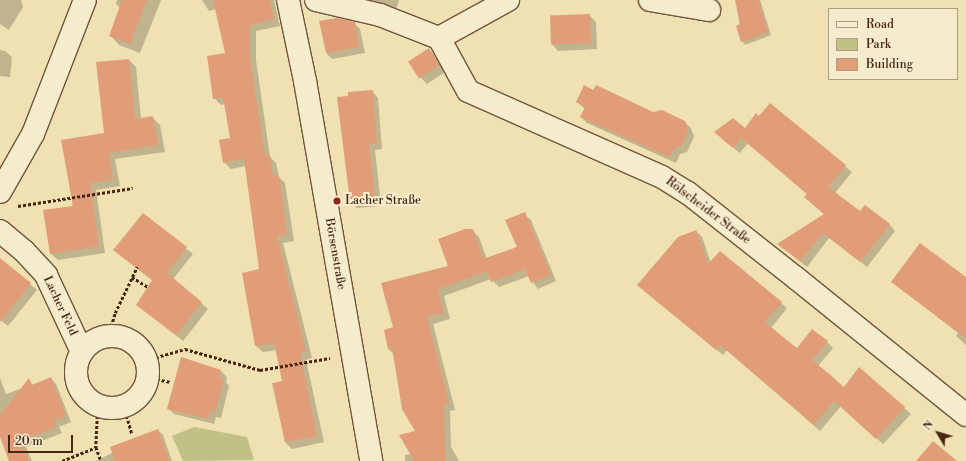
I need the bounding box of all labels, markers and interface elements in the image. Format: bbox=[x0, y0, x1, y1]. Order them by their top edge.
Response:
legend bbox=[828, 8, 958, 80]
text: Road bbox=[866, 17, 894, 32]
text: Park bbox=[866, 37, 891, 52]
text: Building bbox=[866, 57, 913, 72]
street label: Rölscheider Straße bbox=[663, 174, 753, 248]
place label: Lacher Straße bbox=[345, 194, 421, 208]
marker: Lacher Straße bbox=[332, 196, 342, 206]
street label: Börsenstraße bbox=[322, 217, 348, 291]
street label: Lacher Feld bbox=[40, 274, 80, 338]
north arrow bbox=[918, 413, 958, 453]
text: N bbox=[920, 418, 937, 433]
scale bar bbox=[10, 427, 75, 453]
text: 20 m bbox=[15, 434, 43, 449]

